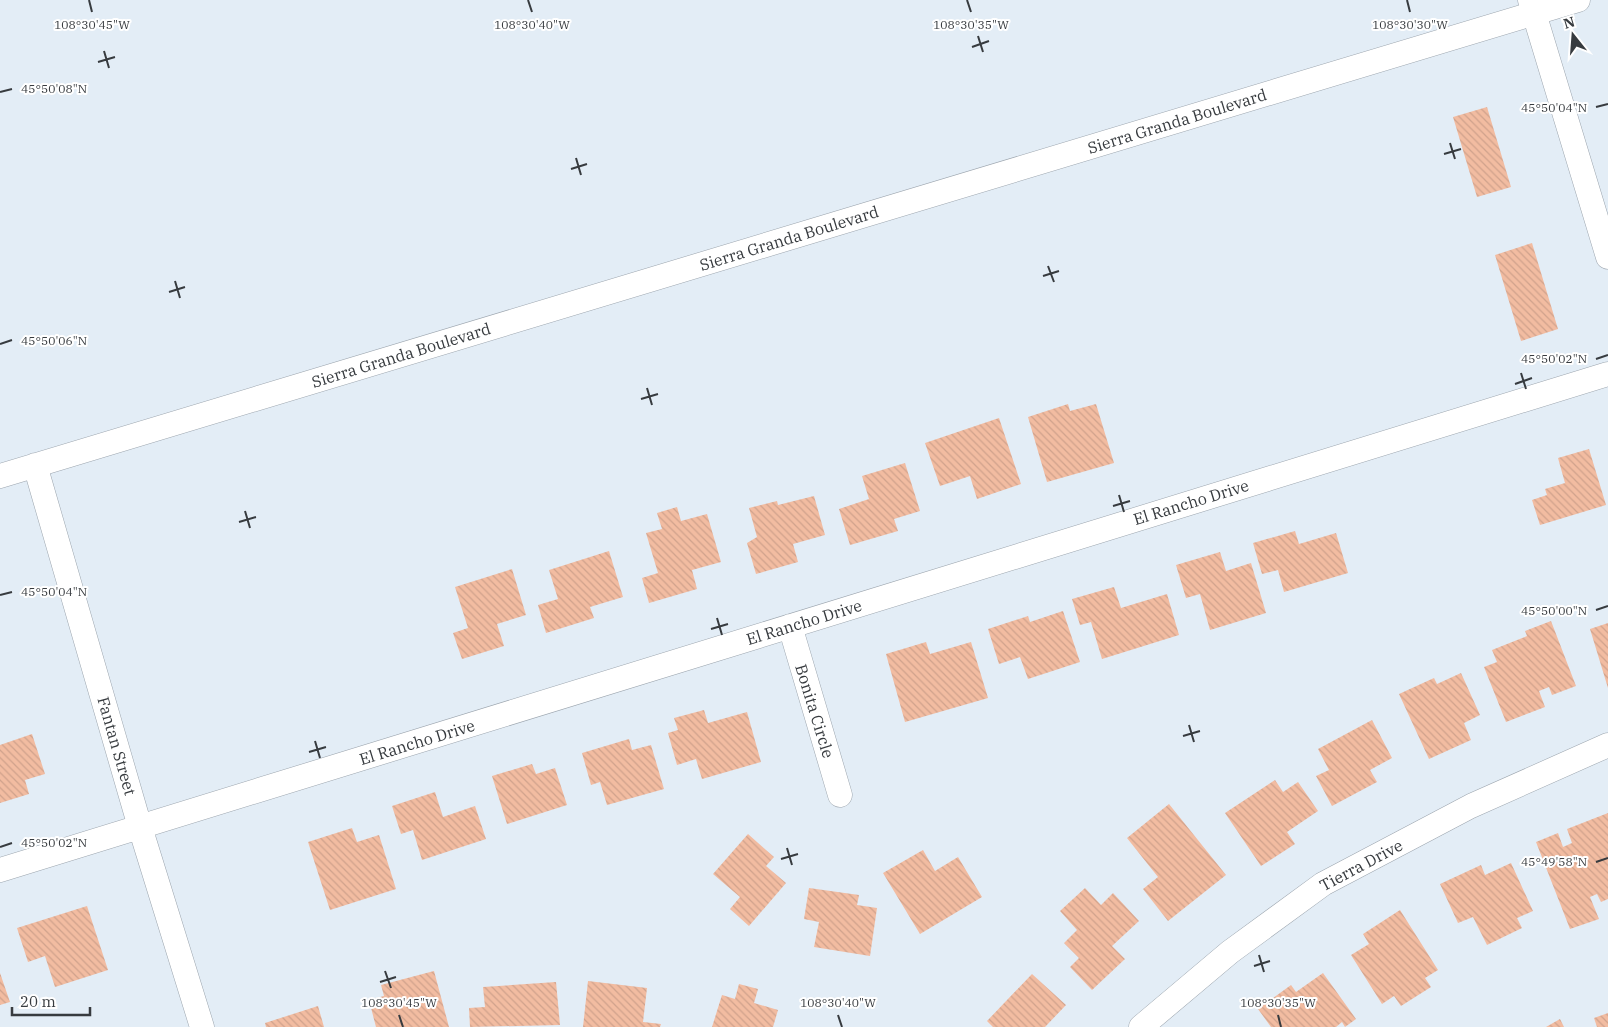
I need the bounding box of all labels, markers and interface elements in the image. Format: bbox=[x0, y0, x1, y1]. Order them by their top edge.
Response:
north arrow bbox=[1548, 10, 1598, 60]
text: N bbox=[1561, 12, 1577, 33]
text: 108°30'45"W bbox=[54, 17, 130, 32]
text: 108°30'40"W bbox=[494, 17, 570, 32]
text: 108°30'35"W bbox=[933, 17, 1009, 32]
text: 108°30'30"W bbox=[1372, 17, 1448, 32]
text: 45°50'08"N bbox=[21, 81, 87, 96]
street label: Sierra Granda Boulevard bbox=[1085, 84, 1269, 158]
text: 45°50'04"N bbox=[1521, 100, 1587, 115]
street label: Sierra Granda Boulevard bbox=[697, 201, 881, 275]
street label: Sierra Granda Boulevard bbox=[309, 318, 493, 392]
text: 45°50'06"N bbox=[21, 333, 87, 348]
text: 45°50'02"N bbox=[1521, 351, 1587, 366]
street label: El Rancho Drive bbox=[1131, 475, 1251, 529]
text: 45°50'04"N bbox=[21, 584, 87, 599]
street label: El Rancho Drive bbox=[744, 595, 864, 649]
text: 45°50'00"N bbox=[1521, 603, 1587, 618]
street label: Bonita Circle bbox=[791, 662, 839, 760]
street label: Fantan Street bbox=[93, 694, 141, 798]
street label: El Rancho Drive bbox=[357, 715, 477, 769]
text: 45°50'02"N bbox=[21, 835, 87, 850]
street label: Tierra Drive bbox=[1316, 835, 1406, 895]
text: 45°49'58"N bbox=[1521, 854, 1587, 869]
scale bar bbox=[12, 984, 90, 1016]
text: 20 m bbox=[20, 992, 56, 1011]
text: 108°30'45"W bbox=[361, 995, 437, 1010]
text: 108°30'40"W bbox=[800, 995, 876, 1010]
text: 108°30'35"W bbox=[1240, 995, 1316, 1010]

